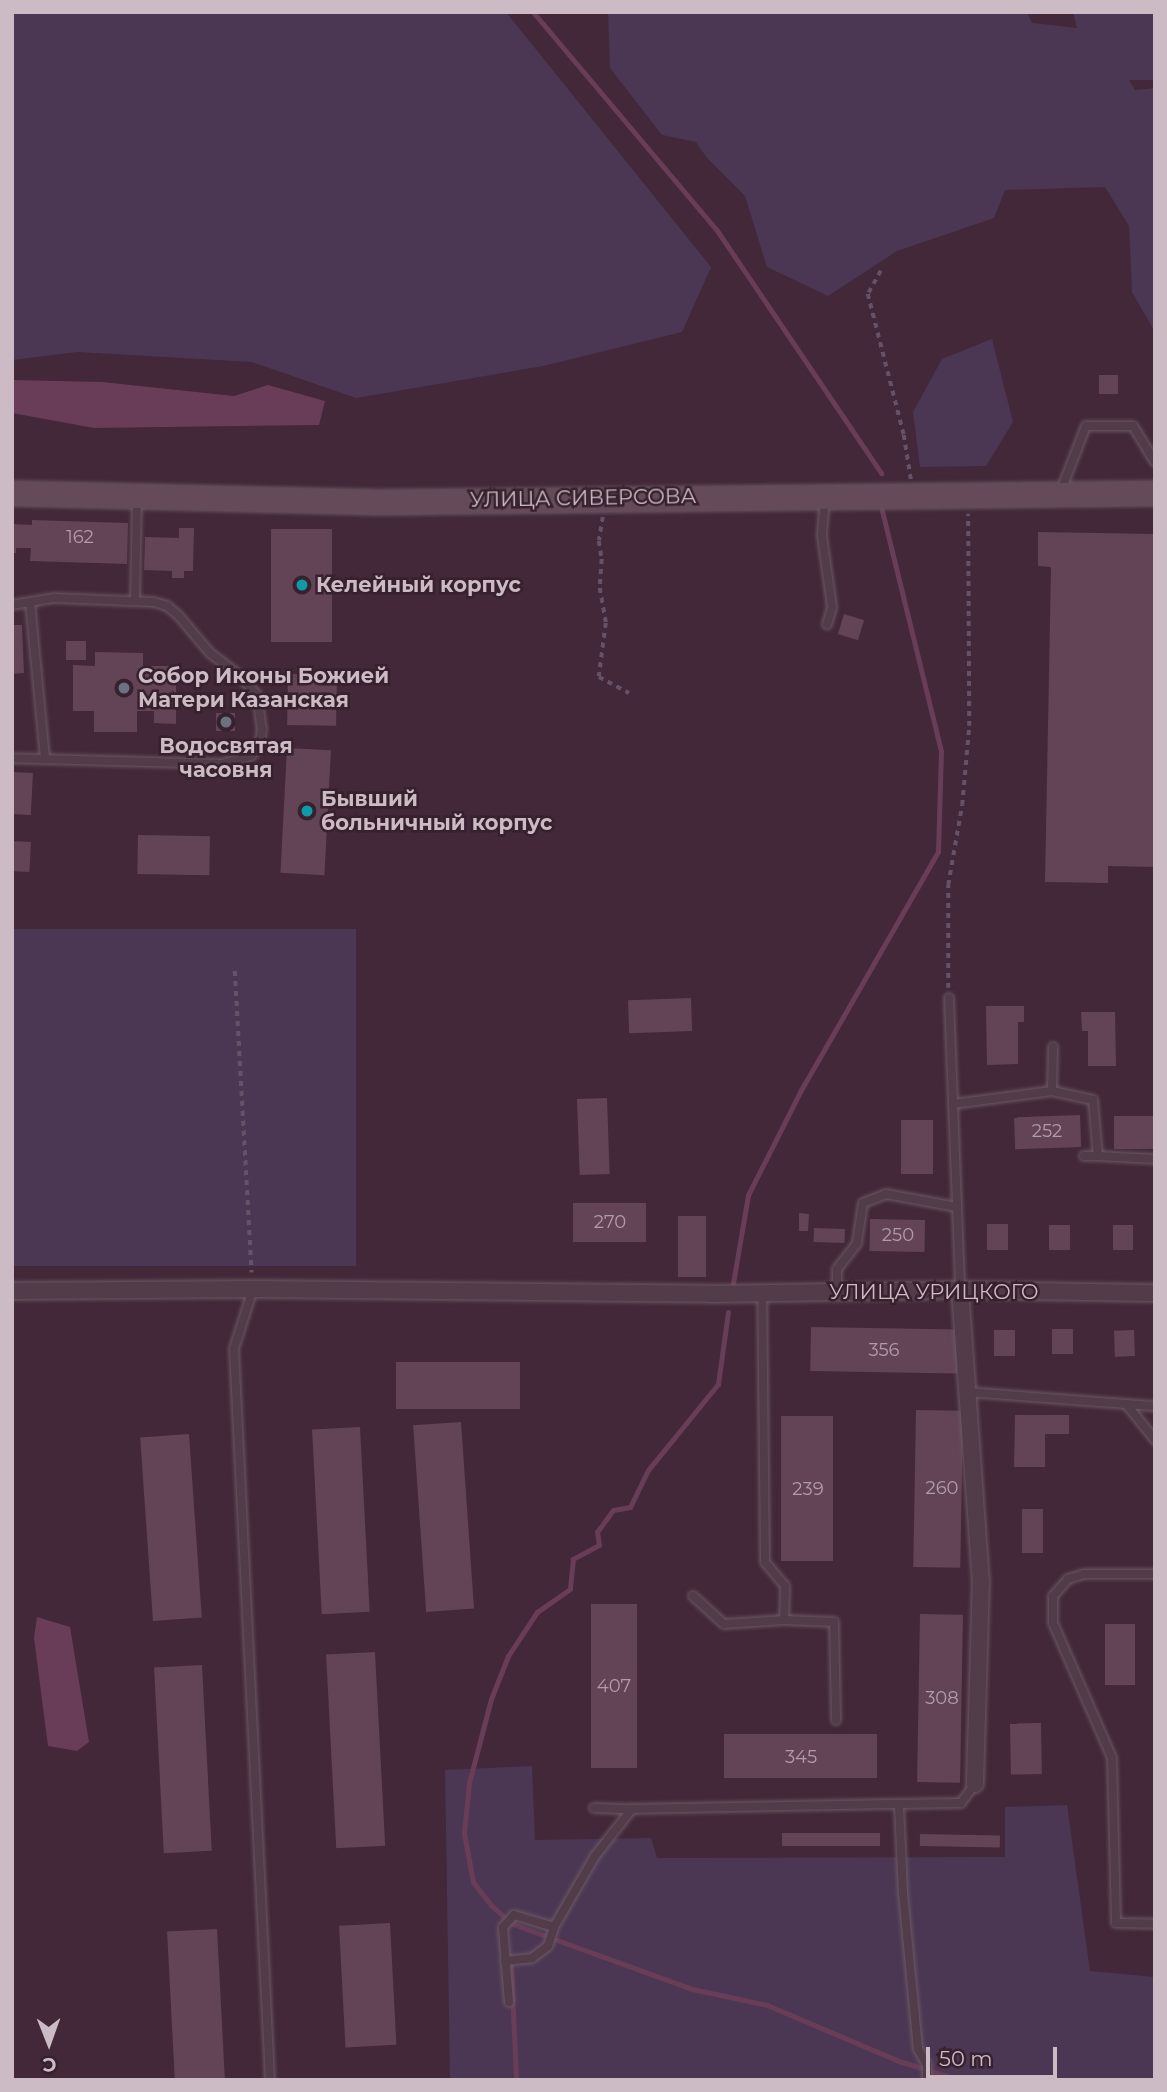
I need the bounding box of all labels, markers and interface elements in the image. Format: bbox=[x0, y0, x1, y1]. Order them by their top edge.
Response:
street label: УЛИЦА СИВЕРСОВА bbox=[470, 483, 696, 513]
house number: 162 bbox=[66, 526, 94, 548]
place label: Келейный корпус bbox=[316, 572, 521, 598]
marker: Келейный корпус bbox=[294, 577, 310, 593]
place label: Собор Иконы Божией Матери Казанская bbox=[138, 663, 389, 713]
marker: Собор Иконы Божией Матери Казанская bbox=[116, 680, 132, 696]
marker: Водосвятая часовня bbox=[218, 714, 234, 730]
place label: Водосвятая часовня bbox=[159, 733, 293, 783]
place label: Бывший больничный корпус bbox=[321, 786, 553, 836]
marker: Бывший больничный корпус bbox=[299, 803, 315, 819]
house number: 252 bbox=[1032, 1120, 1062, 1142]
house number: 270 bbox=[594, 1211, 626, 1233]
house number: 250 bbox=[882, 1224, 914, 1246]
street label: УЛИЦА УРИЦКОГО bbox=[829, 1279, 1039, 1305]
house number: 356 bbox=[868, 1339, 900, 1361]
house number: 260 bbox=[925, 1477, 959, 1499]
house number: 239 bbox=[792, 1478, 824, 1500]
house number: 407 bbox=[597, 1675, 631, 1697]
house number: 308 bbox=[925, 1687, 959, 1709]
house number: 345 bbox=[785, 1746, 817, 1768]
north arrow bbox=[14, 2008, 84, 2078]
scale bar bbox=[929, 2032, 1060, 2076]
text: 50 m bbox=[939, 2046, 993, 2071]
text: С bbox=[42, 2053, 56, 2076]

